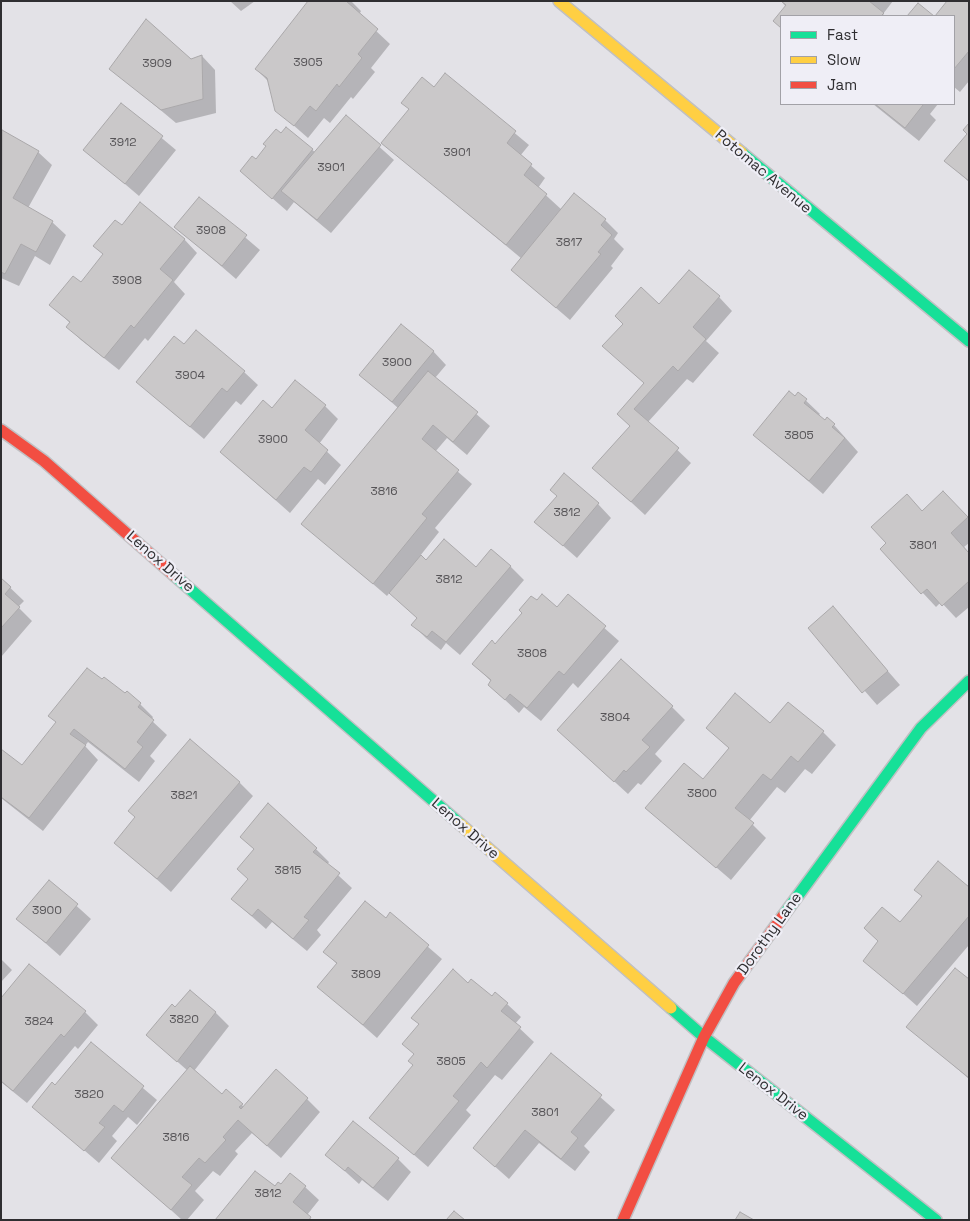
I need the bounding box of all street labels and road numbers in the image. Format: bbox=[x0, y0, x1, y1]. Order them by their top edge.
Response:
street label: Potomac Avenue bbox=[711, 126, 815, 218]
street label: Lenox Drive bbox=[123, 528, 197, 596]
street label: Lenox Drive bbox=[428, 795, 502, 863]
street label: Dorothy Lane bbox=[734, 889, 806, 979]
street label: Lenox Drive bbox=[734, 1059, 812, 1125]

